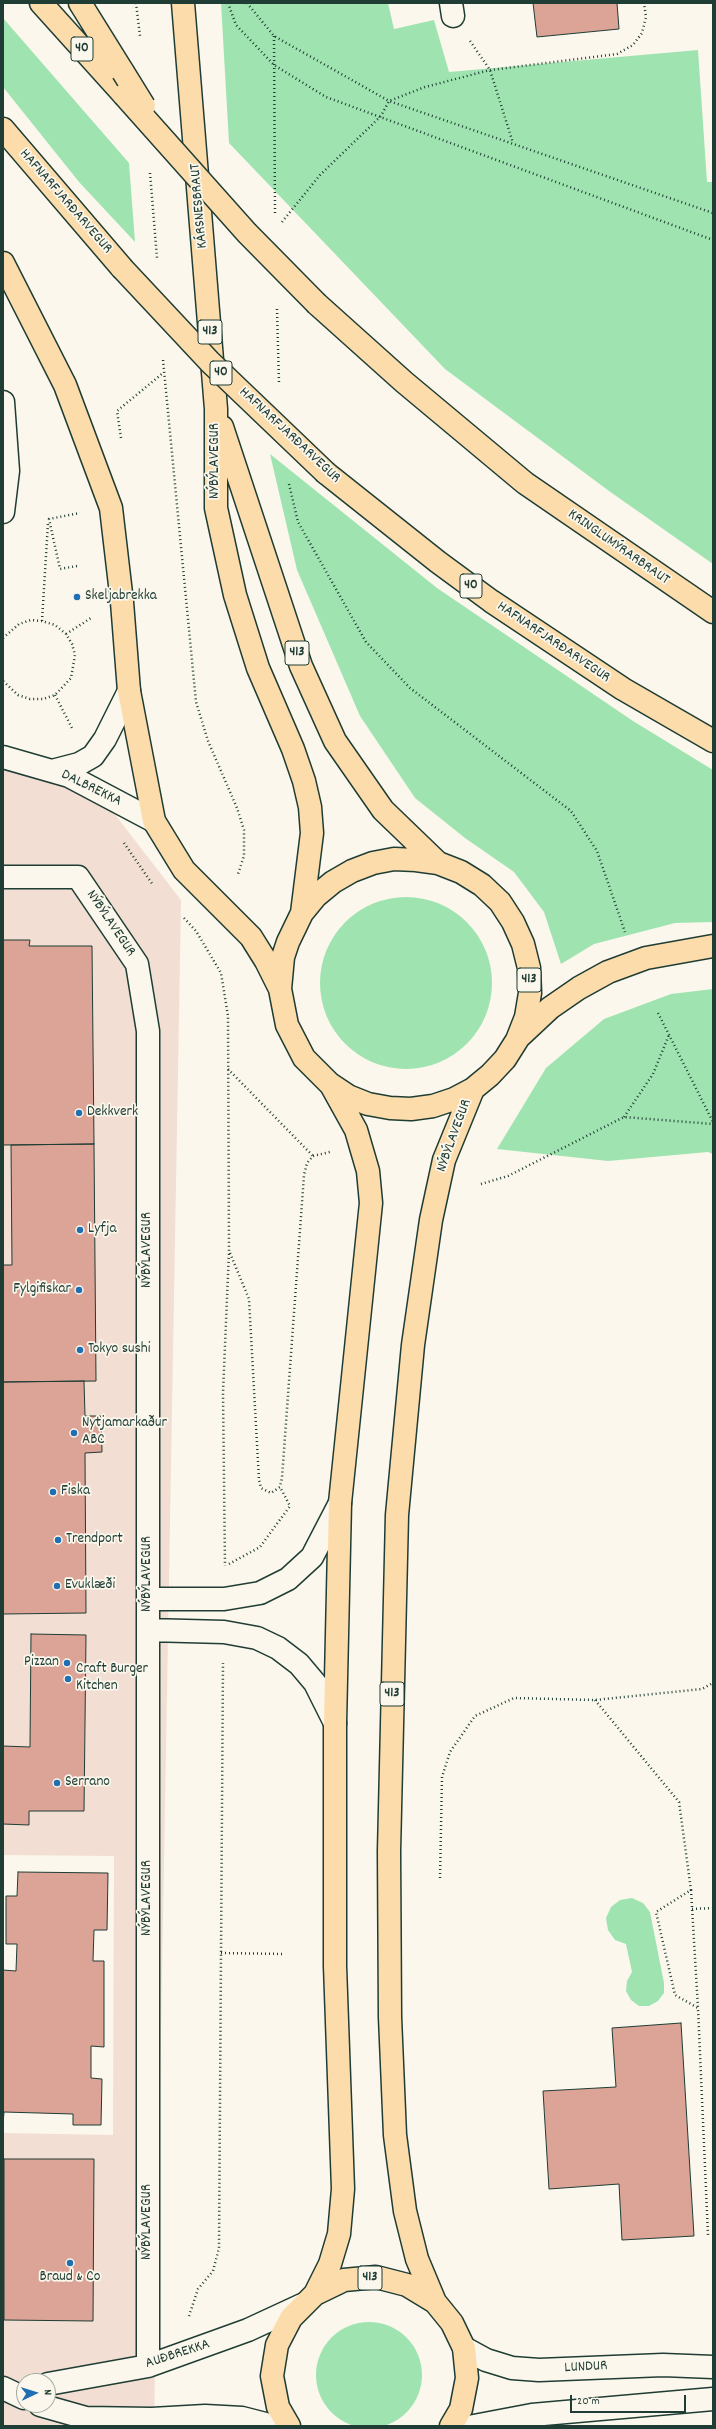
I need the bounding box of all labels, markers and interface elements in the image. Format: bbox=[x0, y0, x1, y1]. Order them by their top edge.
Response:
road number: 40 bbox=[71, 37, 93, 61]
street label: HAFNARFJARÐARVEGUR bbox=[15, 146, 115, 258]
street label: KÁRSNESBRAUT bbox=[187, 163, 213, 249]
road number: 413 bbox=[198, 320, 222, 344]
road number: 40 bbox=[210, 361, 232, 385]
street label: HAFNARFJARÐARVEGUR bbox=[234, 384, 344, 488]
street label: NÝBÝLAVEGUR bbox=[207, 423, 225, 499]
street label: KRINGLUMÝRARBRAUT bbox=[564, 506, 672, 590]
road number: 40 bbox=[460, 574, 482, 598]
place label: Skeljabrekka bbox=[85, 588, 157, 606]
marker: Skeljabrekka bbox=[72, 592, 82, 602]
street label: HAFNARFJARÐARVEGUR bbox=[493, 598, 613, 688]
road number: 413 bbox=[285, 641, 309, 665]
street label: DALBREKKA bbox=[58, 767, 124, 811]
street label: NÝBÝLAVEGUR bbox=[81, 887, 139, 961]
road number: 413 bbox=[517, 968, 541, 992]
street label: NÝBÝLAVEGUR bbox=[434, 1097, 476, 1175]
place label: Dekkverk bbox=[87, 1104, 138, 1122]
marker: Dekkverk bbox=[74, 1108, 84, 1118]
street label: NÝBÝLAVEGUR bbox=[139, 1212, 157, 1288]
place label: Lyfja bbox=[88, 1221, 116, 1239]
marker: Lyfja bbox=[75, 1225, 85, 1235]
place label: Fylgifiskar bbox=[13, 1281, 71, 1299]
marker: Fylgifiskar bbox=[74, 1285, 84, 1295]
place label: Tokyo sushi bbox=[88, 1341, 150, 1359]
marker: Tokyo sushi bbox=[75, 1345, 85, 1355]
place label: Nytjamarkaður ABC bbox=[82, 1415, 167, 1450]
marker: Nytjamarkaður ABC bbox=[69, 1428, 79, 1438]
place label: Fiska bbox=[61, 1483, 90, 1501]
marker: Fiska bbox=[48, 1487, 58, 1497]
place label: Trendport bbox=[66, 1531, 123, 1549]
marker: Trendport bbox=[53, 1535, 63, 1545]
street label: NÝBÝLAVEGUR bbox=[139, 1536, 157, 1612]
place label: Evuklæði bbox=[65, 1577, 115, 1595]
marker: Evuklæði bbox=[52, 1581, 62, 1591]
place label: Pizzan bbox=[24, 1654, 59, 1672]
marker: Pizzan bbox=[62, 1658, 72, 1668]
place label: Craft Burger Kitchen bbox=[76, 1661, 148, 1696]
marker: Craft Burger Kitchen bbox=[63, 1674, 73, 1684]
road number: 413 bbox=[380, 1682, 404, 1706]
place label: Serrano bbox=[65, 1774, 110, 1792]
marker: Serrano bbox=[52, 1778, 62, 1788]
street label: NÝBÝLAVEGUR bbox=[139, 1860, 157, 1936]
street label: NÝBÝLAVEGUR bbox=[139, 2184, 157, 2260]
marker: Braud & Co bbox=[65, 2258, 75, 2268]
road number: 413 bbox=[358, 2266, 382, 2290]
place label: Braud & Co bbox=[40, 2269, 100, 2287]
street label: AUÐBREKKA bbox=[143, 2336, 213, 2374]
street label: LUNDUR bbox=[564, 2358, 608, 2378]
north arrow bbox=[16, 2373, 56, 2413]
scale bar bbox=[572, 2387, 688, 2413]
text: N bbox=[39, 2389, 55, 2396]
text: 20 m bbox=[577, 2393, 600, 2410]

